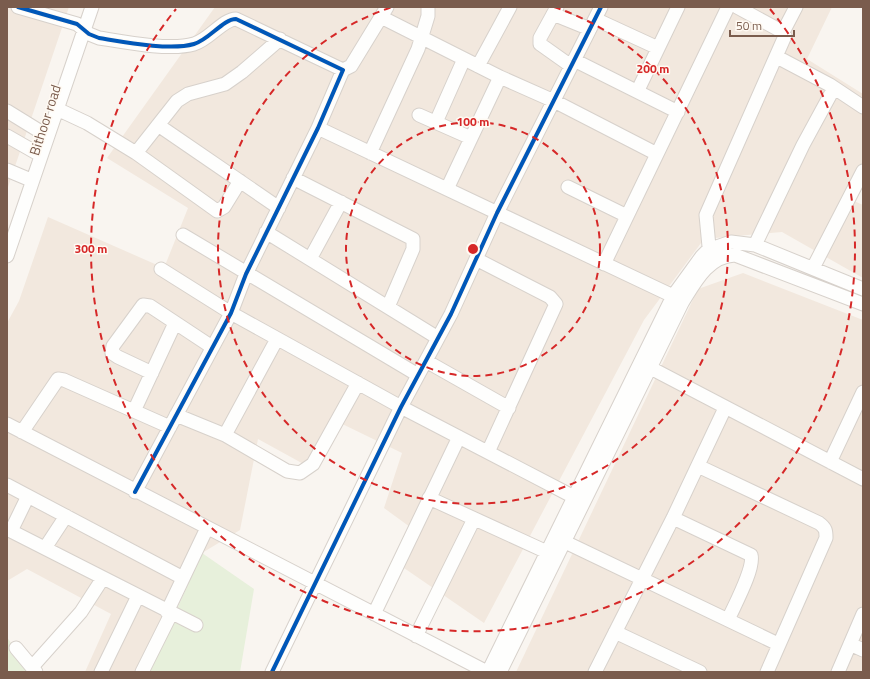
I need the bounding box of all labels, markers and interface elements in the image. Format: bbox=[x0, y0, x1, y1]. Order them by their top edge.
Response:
scale bar bbox=[730, 12, 794, 38]
text: 50 m bbox=[736, 16, 762, 35]
text: 200 m bbox=[637, 59, 669, 78]
street label: Bithoor road bbox=[23, 82, 66, 158]
text: 100 m bbox=[457, 112, 489, 131]
text: 300 m bbox=[75, 239, 107, 258]
centre of rings bbox=[466, 242, 480, 256]

